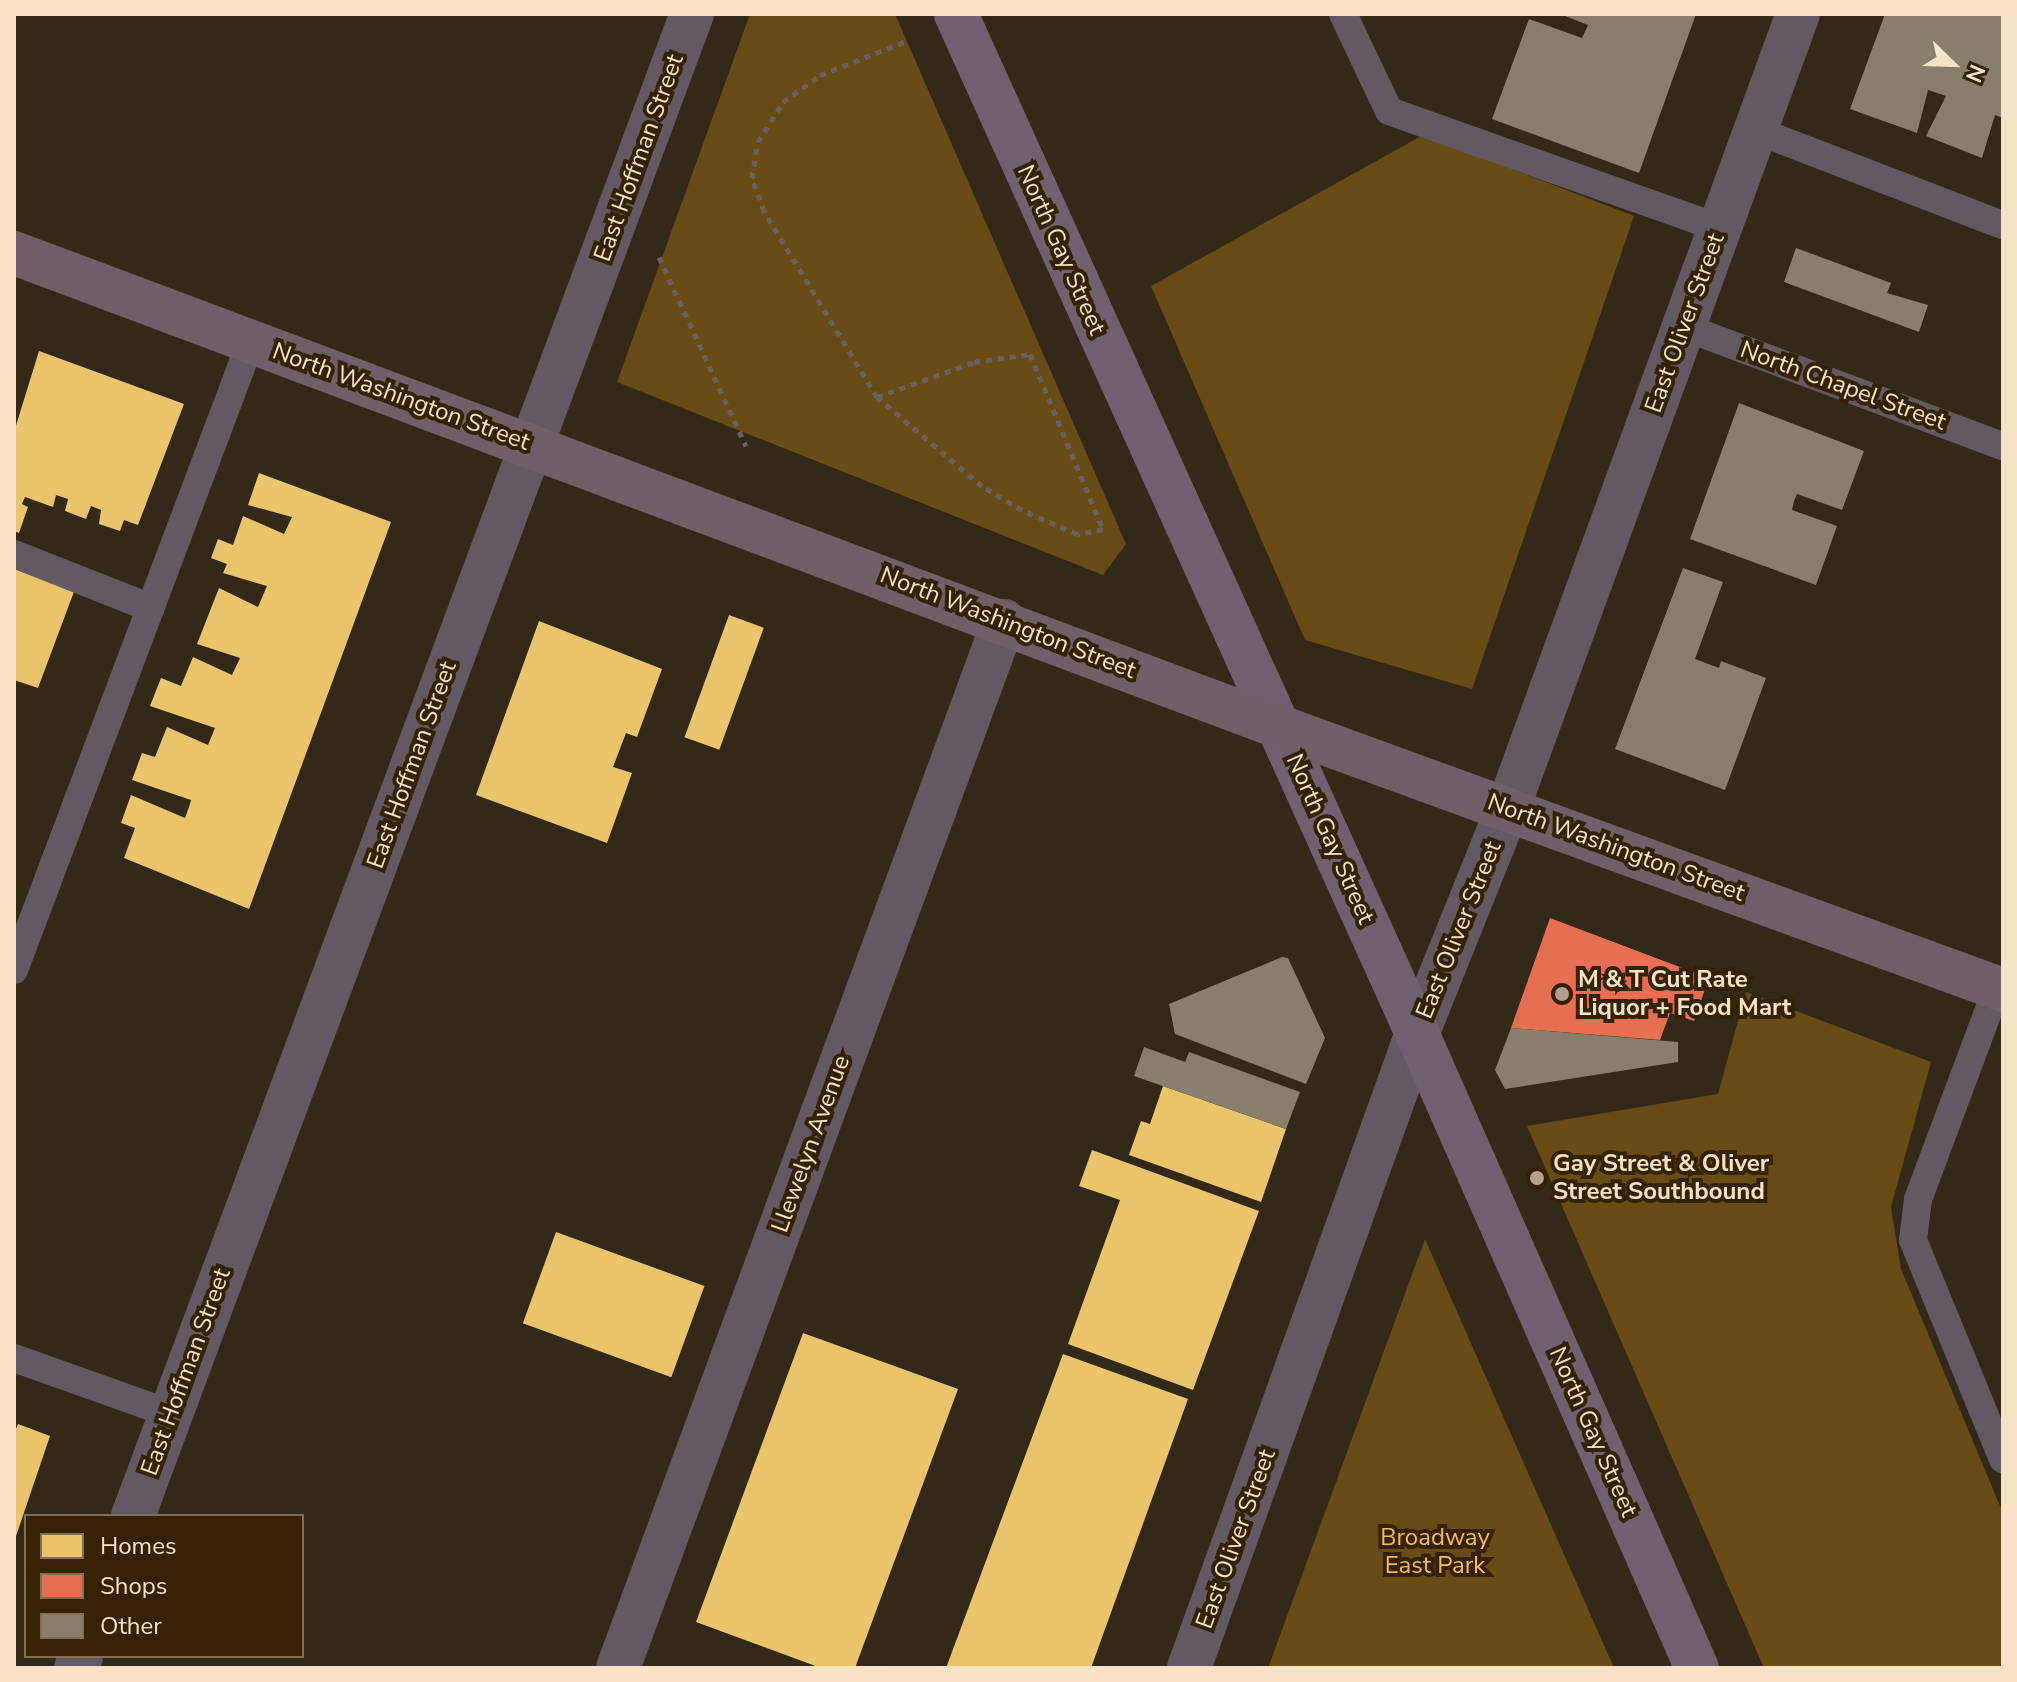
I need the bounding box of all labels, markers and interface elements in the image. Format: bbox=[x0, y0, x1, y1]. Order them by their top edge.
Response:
north arrow bbox=[1913, 24, 1993, 104]
street label: East Hoffman Street bbox=[588, 51, 690, 265]
text: N bbox=[1958, 60, 1992, 87]
street label: North Gay Street bbox=[1011, 161, 1111, 339]
street label: East Oliver Street bbox=[1639, 229, 1731, 417]
street label: North Chapel Street bbox=[1736, 335, 1950, 437]
street label: North Washington Street bbox=[268, 337, 534, 457]
street label: North Washington Street bbox=[876, 561, 1140, 685]
street label: East Hoffman Street bbox=[361, 658, 463, 872]
street label: North Gay Street bbox=[1280, 750, 1380, 928]
street label: North Washington Street bbox=[1483, 788, 1749, 908]
street label: East Oliver Street bbox=[1410, 837, 1508, 1023]
place label: M & T Cut Rate Liquor + Food Mart bbox=[1578, 966, 1791, 1022]
marker: M & T Cut Rate Liquor + Food Mart bbox=[1553, 985, 1571, 1003]
street label: Llewelyn Avenue bbox=[766, 1052, 856, 1236]
place label: Gay Street & Oliver Street Southbound bbox=[1553, 1150, 1769, 1206]
marker: Gay Street & Oliver Street Southbound bbox=[1528, 1169, 1546, 1187]
street label: East Hoffman Street bbox=[135, 1265, 237, 1479]
street label: North Gay Street bbox=[1543, 1343, 1643, 1521]
street label: East Oliver Street bbox=[1190, 1445, 1282, 1633]
legend bbox=[24, 1514, 304, 1658]
park label: Broadway East Park bbox=[1380, 1524, 1490, 1580]
text: Homes bbox=[100, 1530, 176, 1562]
text: Shops bbox=[100, 1570, 167, 1602]
text: Other bbox=[100, 1610, 162, 1642]

